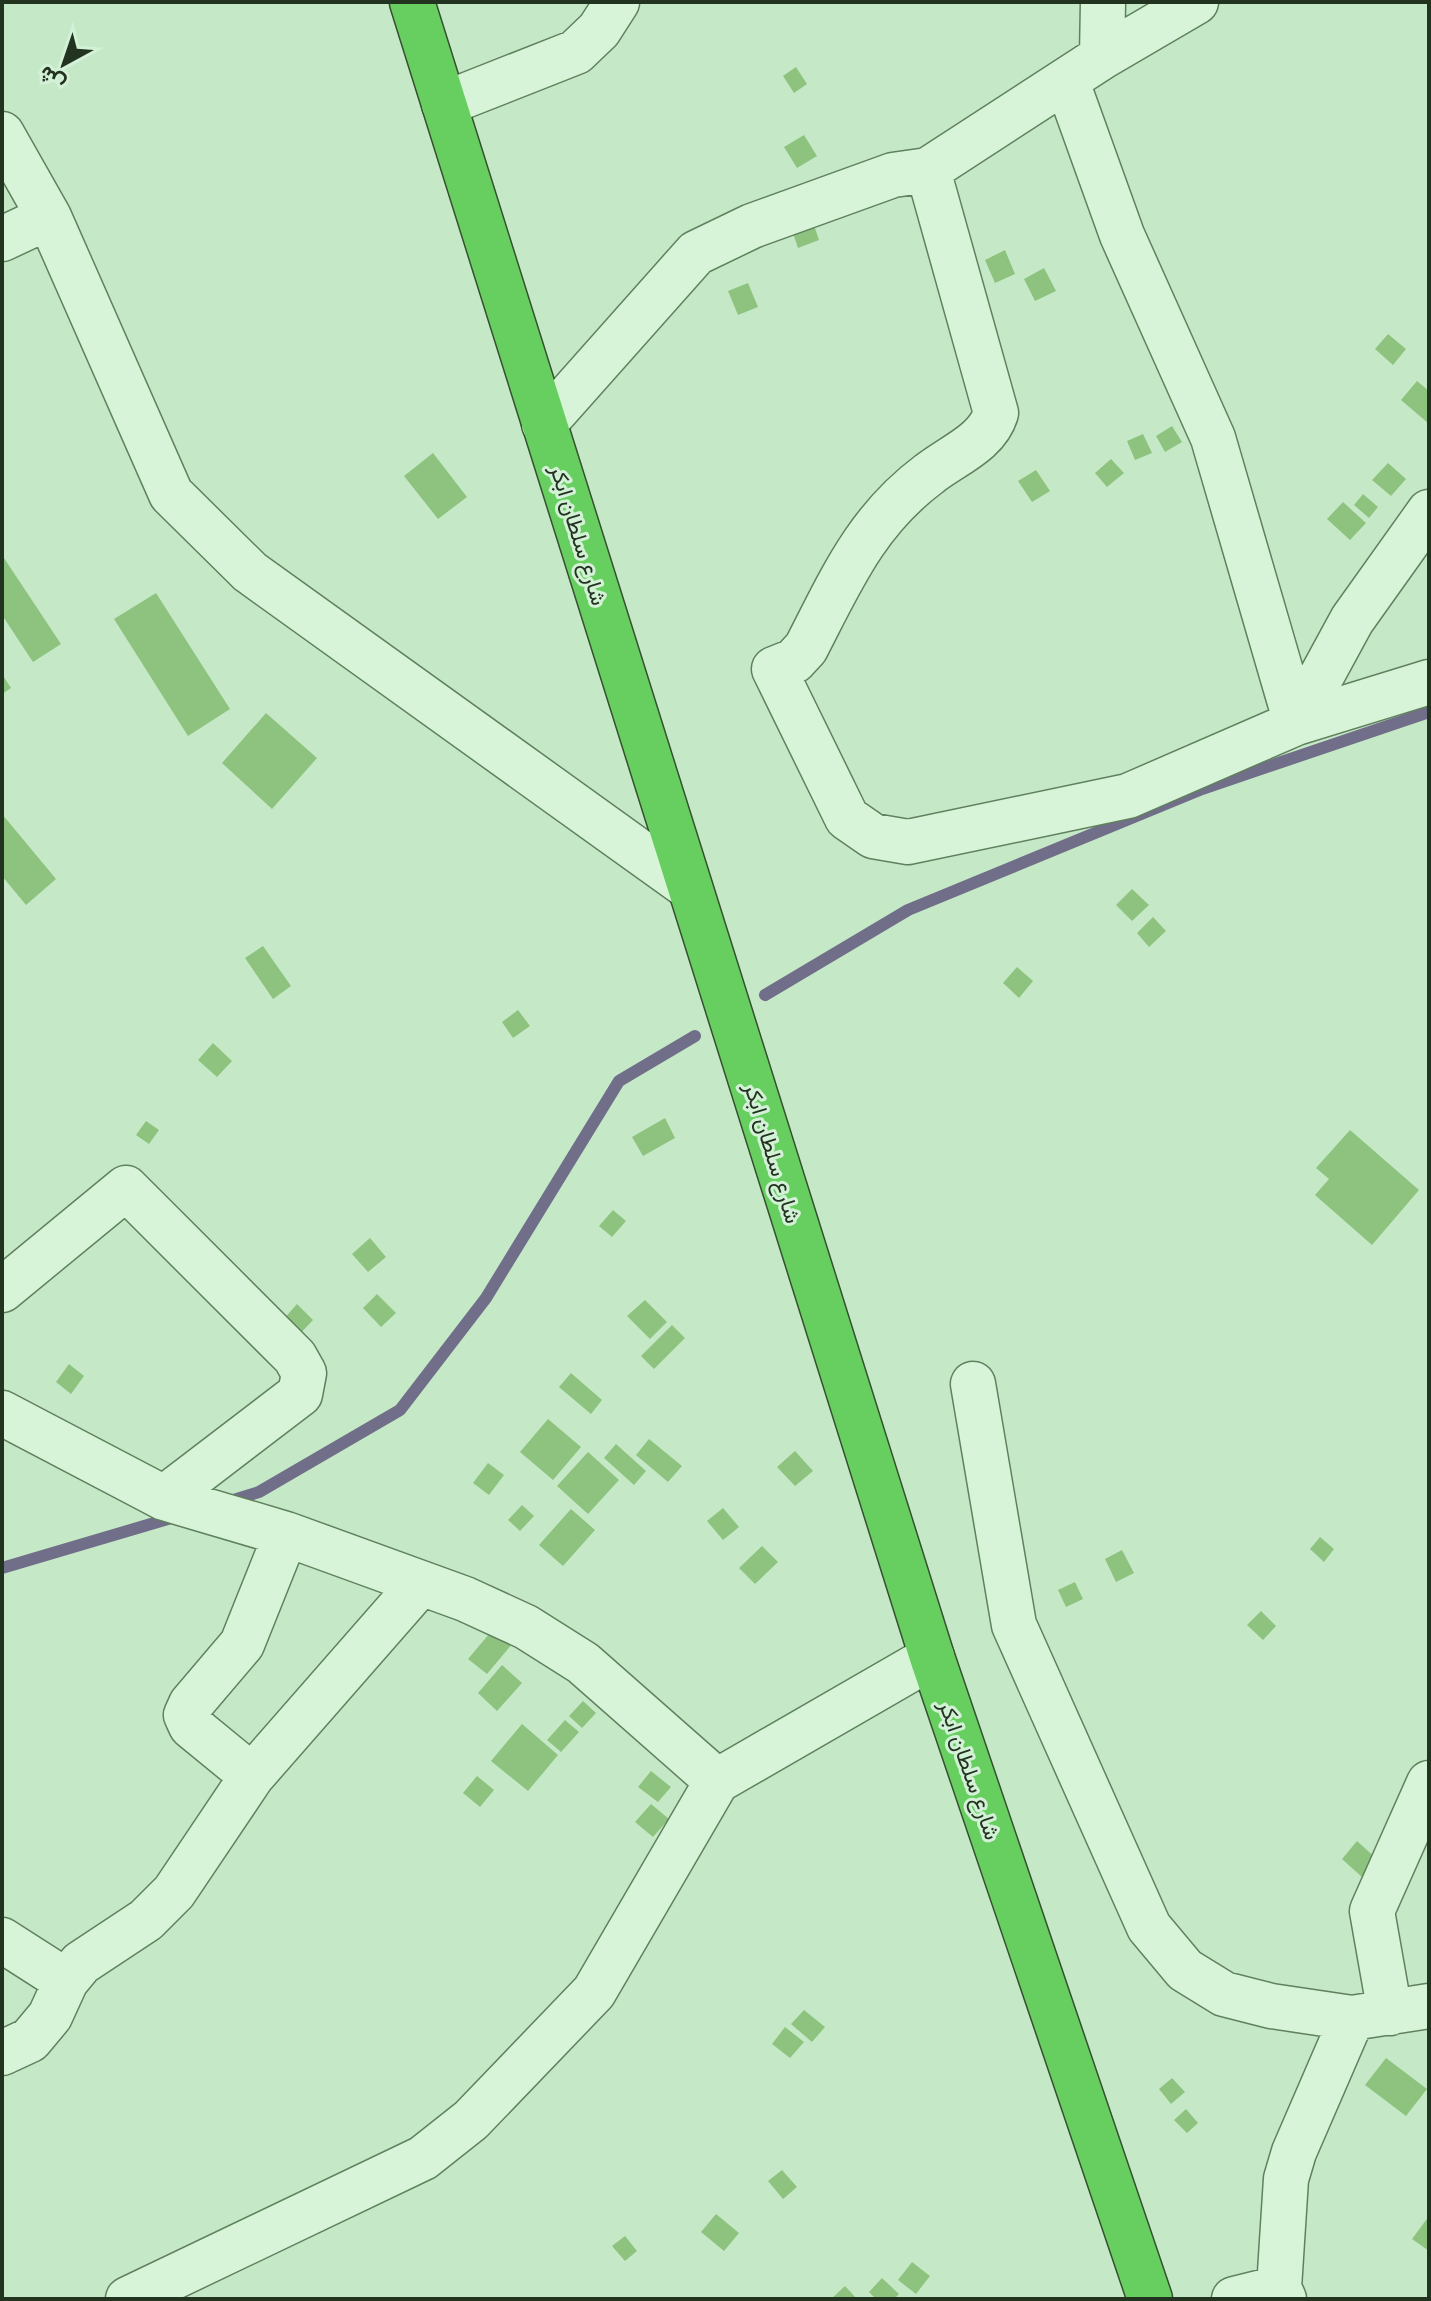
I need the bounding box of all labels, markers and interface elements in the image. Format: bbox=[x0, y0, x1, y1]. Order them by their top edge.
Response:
north arrow bbox=[24, 24, 104, 104]
text: ش bbox=[31, 60, 70, 99]
street label: شارع سلطان ابكر bbox=[543, 460, 615, 609]
street label: شارع سلطان ابكر bbox=[737, 1078, 809, 1227]
street label: شارع سلطان ابكر bbox=[932, 1695, 1008, 1844]

